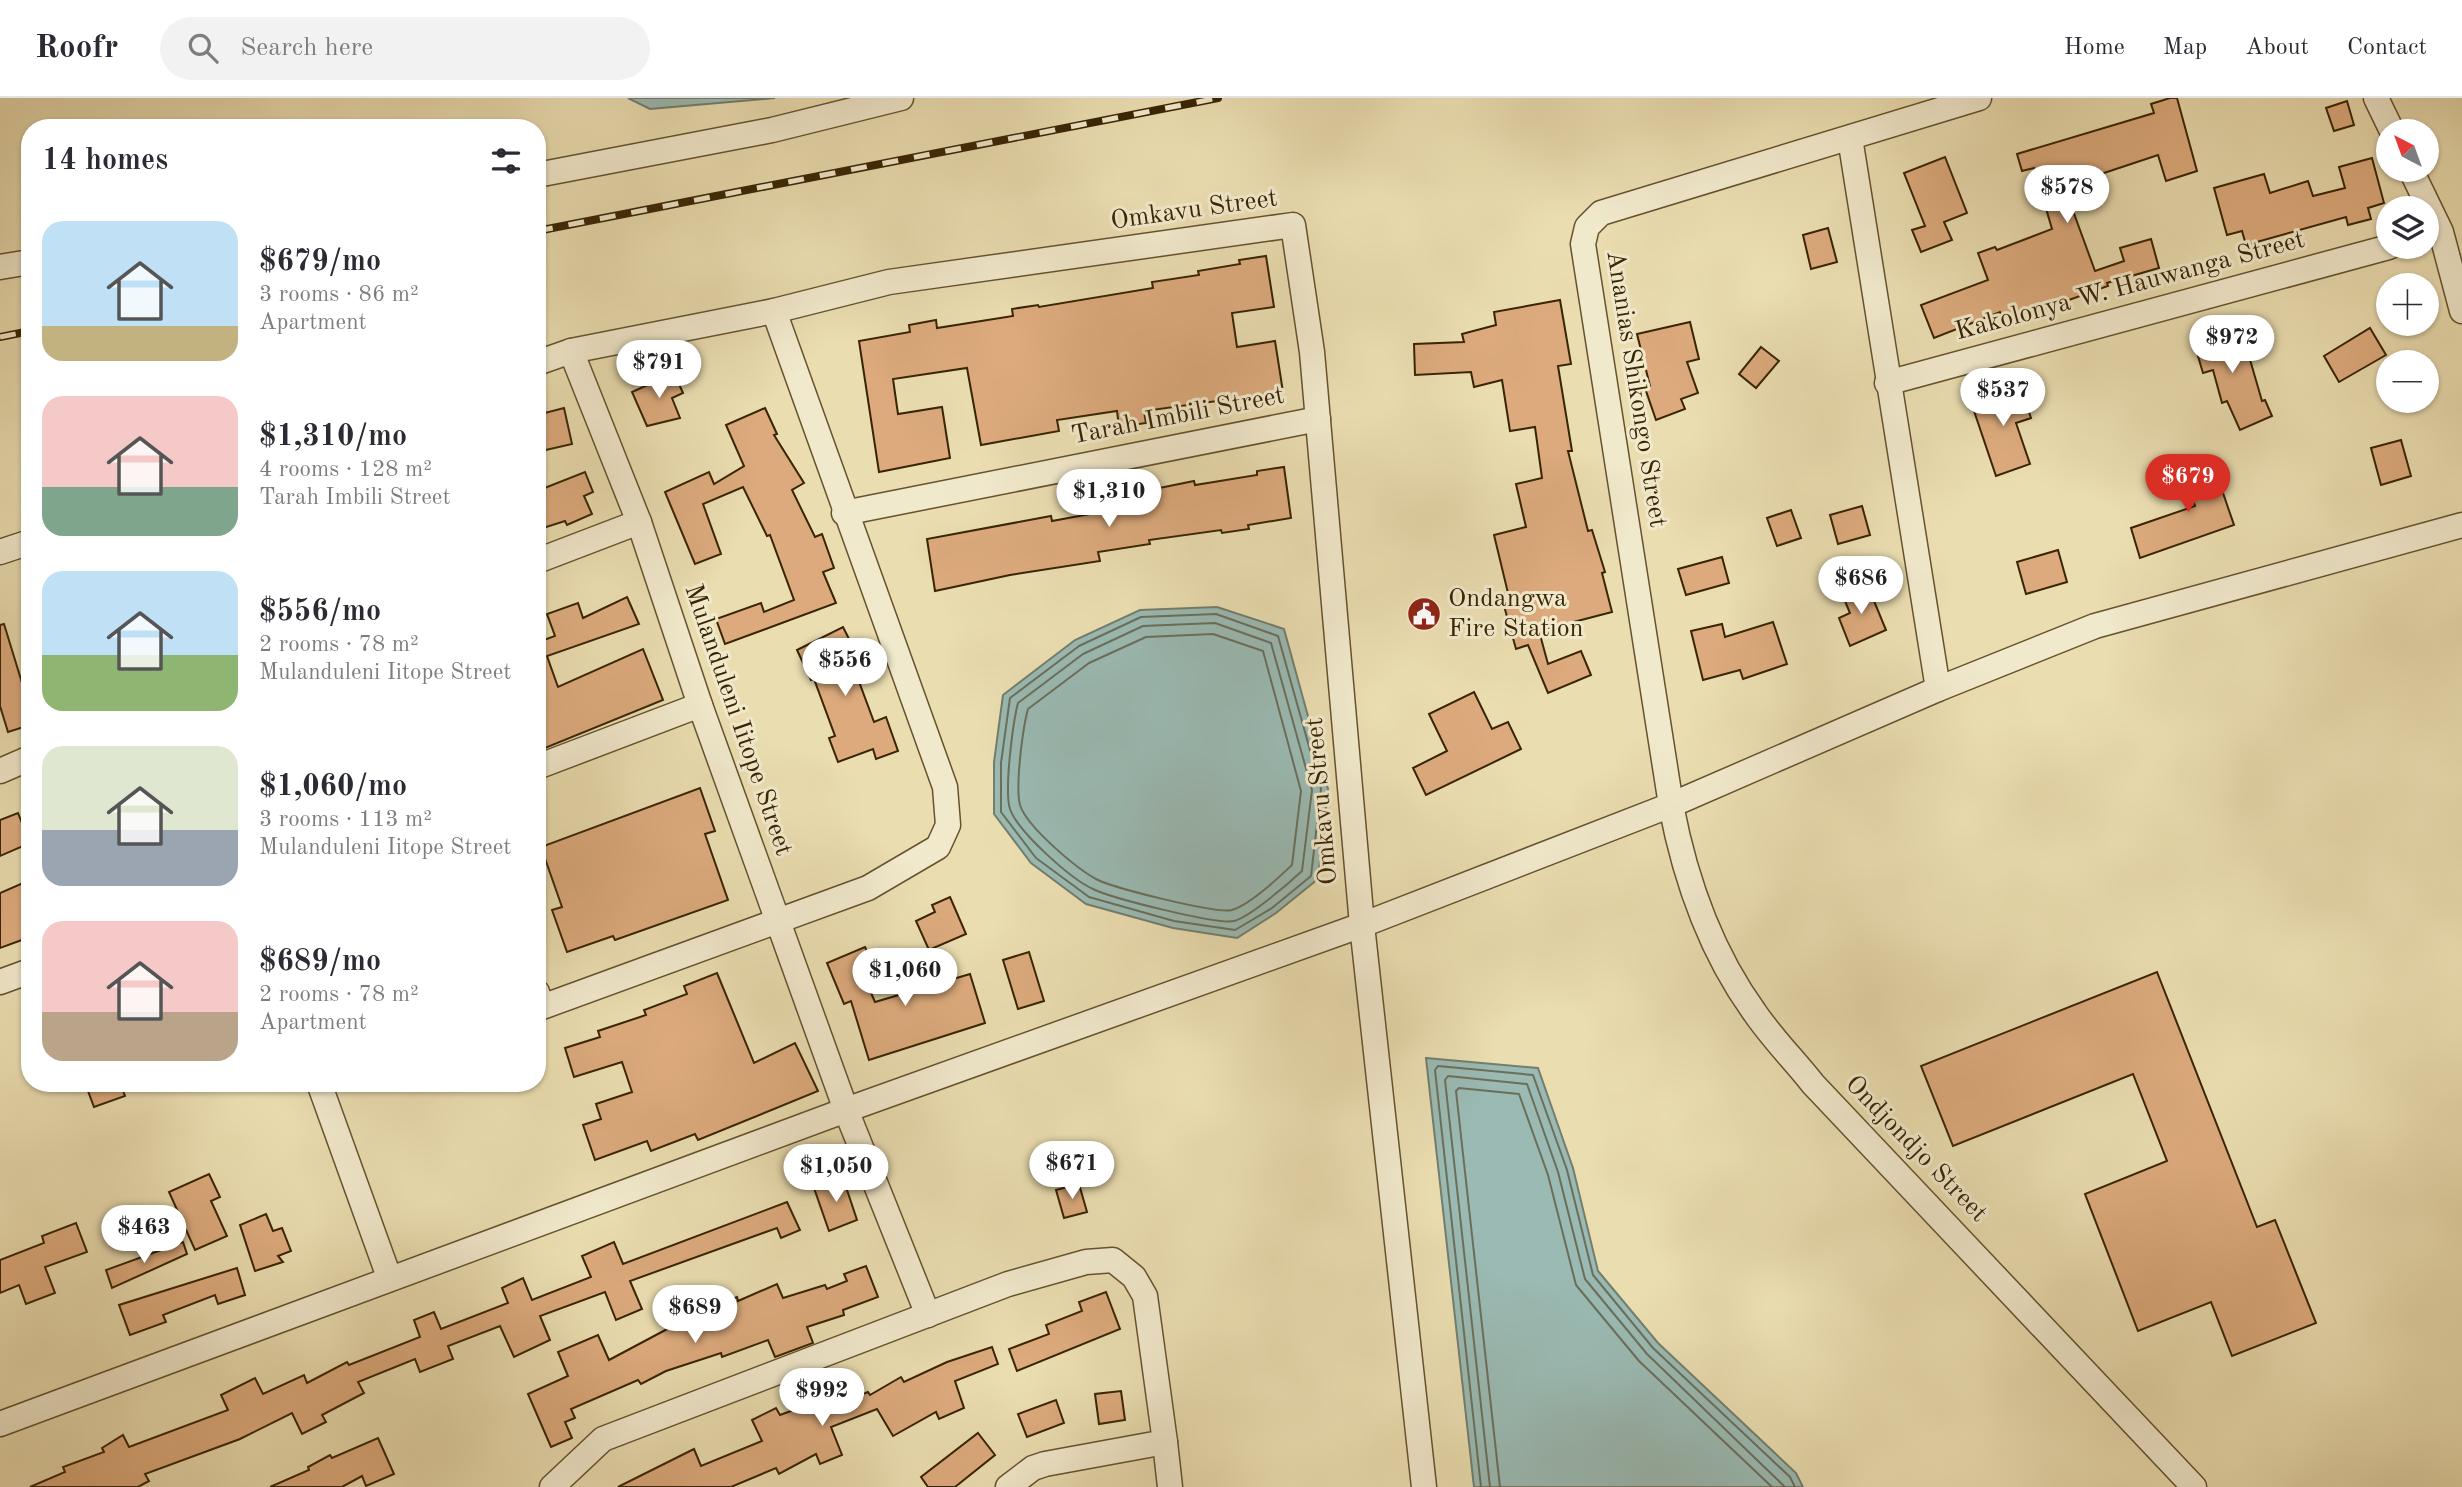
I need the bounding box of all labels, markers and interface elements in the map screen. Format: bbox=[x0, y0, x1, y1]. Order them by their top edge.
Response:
search box bbox=[160, 17, 650, 80]
icon: search bbox=[184, 29, 222, 67]
text: Roofr bbox=[35, 32, 118, 65]
text: Search here bbox=[240, 35, 373, 61]
text: Home bbox=[2064, 36, 2125, 60]
text: Map bbox=[2163, 36, 2207, 60]
text: About bbox=[2245, 36, 2309, 60]
text: Contact bbox=[2347, 36, 2427, 60]
north arrow bbox=[2376, 119, 2440, 182]
map controls bbox=[2376, 119, 2439, 413]
icon: filters bbox=[487, 142, 525, 180]
text: 14 homes bbox=[42, 146, 168, 176]
pin: $578 bbox=[2026, 166, 2108, 225]
text: $578 bbox=[2040, 176, 2094, 199]
street label: Omkavu Street bbox=[1109, 185, 1279, 235]
button: layers bbox=[2376, 196, 2439, 259]
street label: Kakolonya W. Hauwanga Street bbox=[1952, 227, 2308, 345]
text: $679/mo bbox=[259, 247, 381, 277]
icon: home bbox=[98, 249, 182, 333]
street label: Ananias Shikongo Street bbox=[1601, 249, 1671, 529]
button: + bbox=[2376, 273, 2439, 336]
text: 3 rooms · 86 m² bbox=[259, 283, 419, 306]
text: Apartment bbox=[259, 311, 367, 334]
pin: $972 bbox=[2191, 316, 2273, 375]
text: $972 bbox=[2205, 326, 2259, 349]
pin: $791 bbox=[618, 341, 700, 400]
button: − bbox=[2376, 350, 2439, 413]
text: $791 bbox=[632, 351, 686, 374]
pin: $537 bbox=[1962, 368, 2044, 428]
text: $537 bbox=[1976, 379, 2030, 402]
street label: Tarah Imbili Street bbox=[1069, 383, 1287, 449]
text: $1,310/mo bbox=[259, 422, 407, 452]
icon: home bbox=[98, 424, 182, 508]
pin: $679 bbox=[2147, 454, 2229, 514]
text: 4 rooms · 128 m² bbox=[259, 458, 432, 481]
text: $679 bbox=[2161, 465, 2215, 488]
pin: $1,310 bbox=[1052, 470, 1166, 529]
text: $1,310 bbox=[1072, 480, 1146, 503]
text: Tarah Imbili Street bbox=[259, 486, 450, 509]
pin: $686 bbox=[1820, 556, 1902, 616]
text: $686 bbox=[1834, 567, 1888, 590]
street label: Mulanduleni Iitope Street bbox=[679, 581, 797, 859]
place label: Ondangwa Fire Station bbox=[1448, 586, 1584, 642]
public building icon: Ondangwa Fire Station bbox=[1405, 595, 1443, 633]
text: $556/mo bbox=[259, 597, 381, 627]
icon: home bbox=[98, 599, 182, 683]
text: 2 rooms · 78 m² bbox=[259, 633, 419, 656]
pin: $556 bbox=[804, 638, 886, 698]
text: $556 bbox=[818, 649, 872, 672]
text: Mulanduleni Iitope Street bbox=[259, 661, 511, 684]
street label: Omkavu Street bbox=[1302, 716, 1342, 886]
text: $1,060/mo bbox=[259, 772, 407, 802]
icon: home bbox=[98, 774, 182, 858]
text: 3 rooms · 113 m² bbox=[259, 808, 432, 831]
text: Mulanduleni Iitope Street bbox=[259, 836, 511, 859]
text: $689/mo bbox=[259, 947, 381, 977]
pin: $1,060 bbox=[848, 948, 962, 1008]
icon: home bbox=[98, 949, 182, 1033]
text: $1,060 bbox=[868, 959, 942, 982]
text: 2 rooms · 78 m² bbox=[259, 983, 419, 1006]
text: Apartment bbox=[259, 1011, 367, 1034]
street label: Ondjondjo Street bbox=[1840, 1071, 1992, 1227]
pin: $671 bbox=[1031, 1142, 1113, 1201]
pin: $1,050 bbox=[779, 1144, 893, 1204]
text: $671 bbox=[1045, 1152, 1099, 1175]
text: $1,050 bbox=[799, 1155, 873, 1178]
pin: $463 bbox=[103, 1206, 185, 1265]
text: $463 bbox=[117, 1216, 171, 1239]
pin: $689 bbox=[654, 1286, 736, 1345]
text: $689 bbox=[668, 1296, 722, 1319]
pin: $992 bbox=[781, 1368, 863, 1428]
text: $992 bbox=[795, 1379, 849, 1402]

